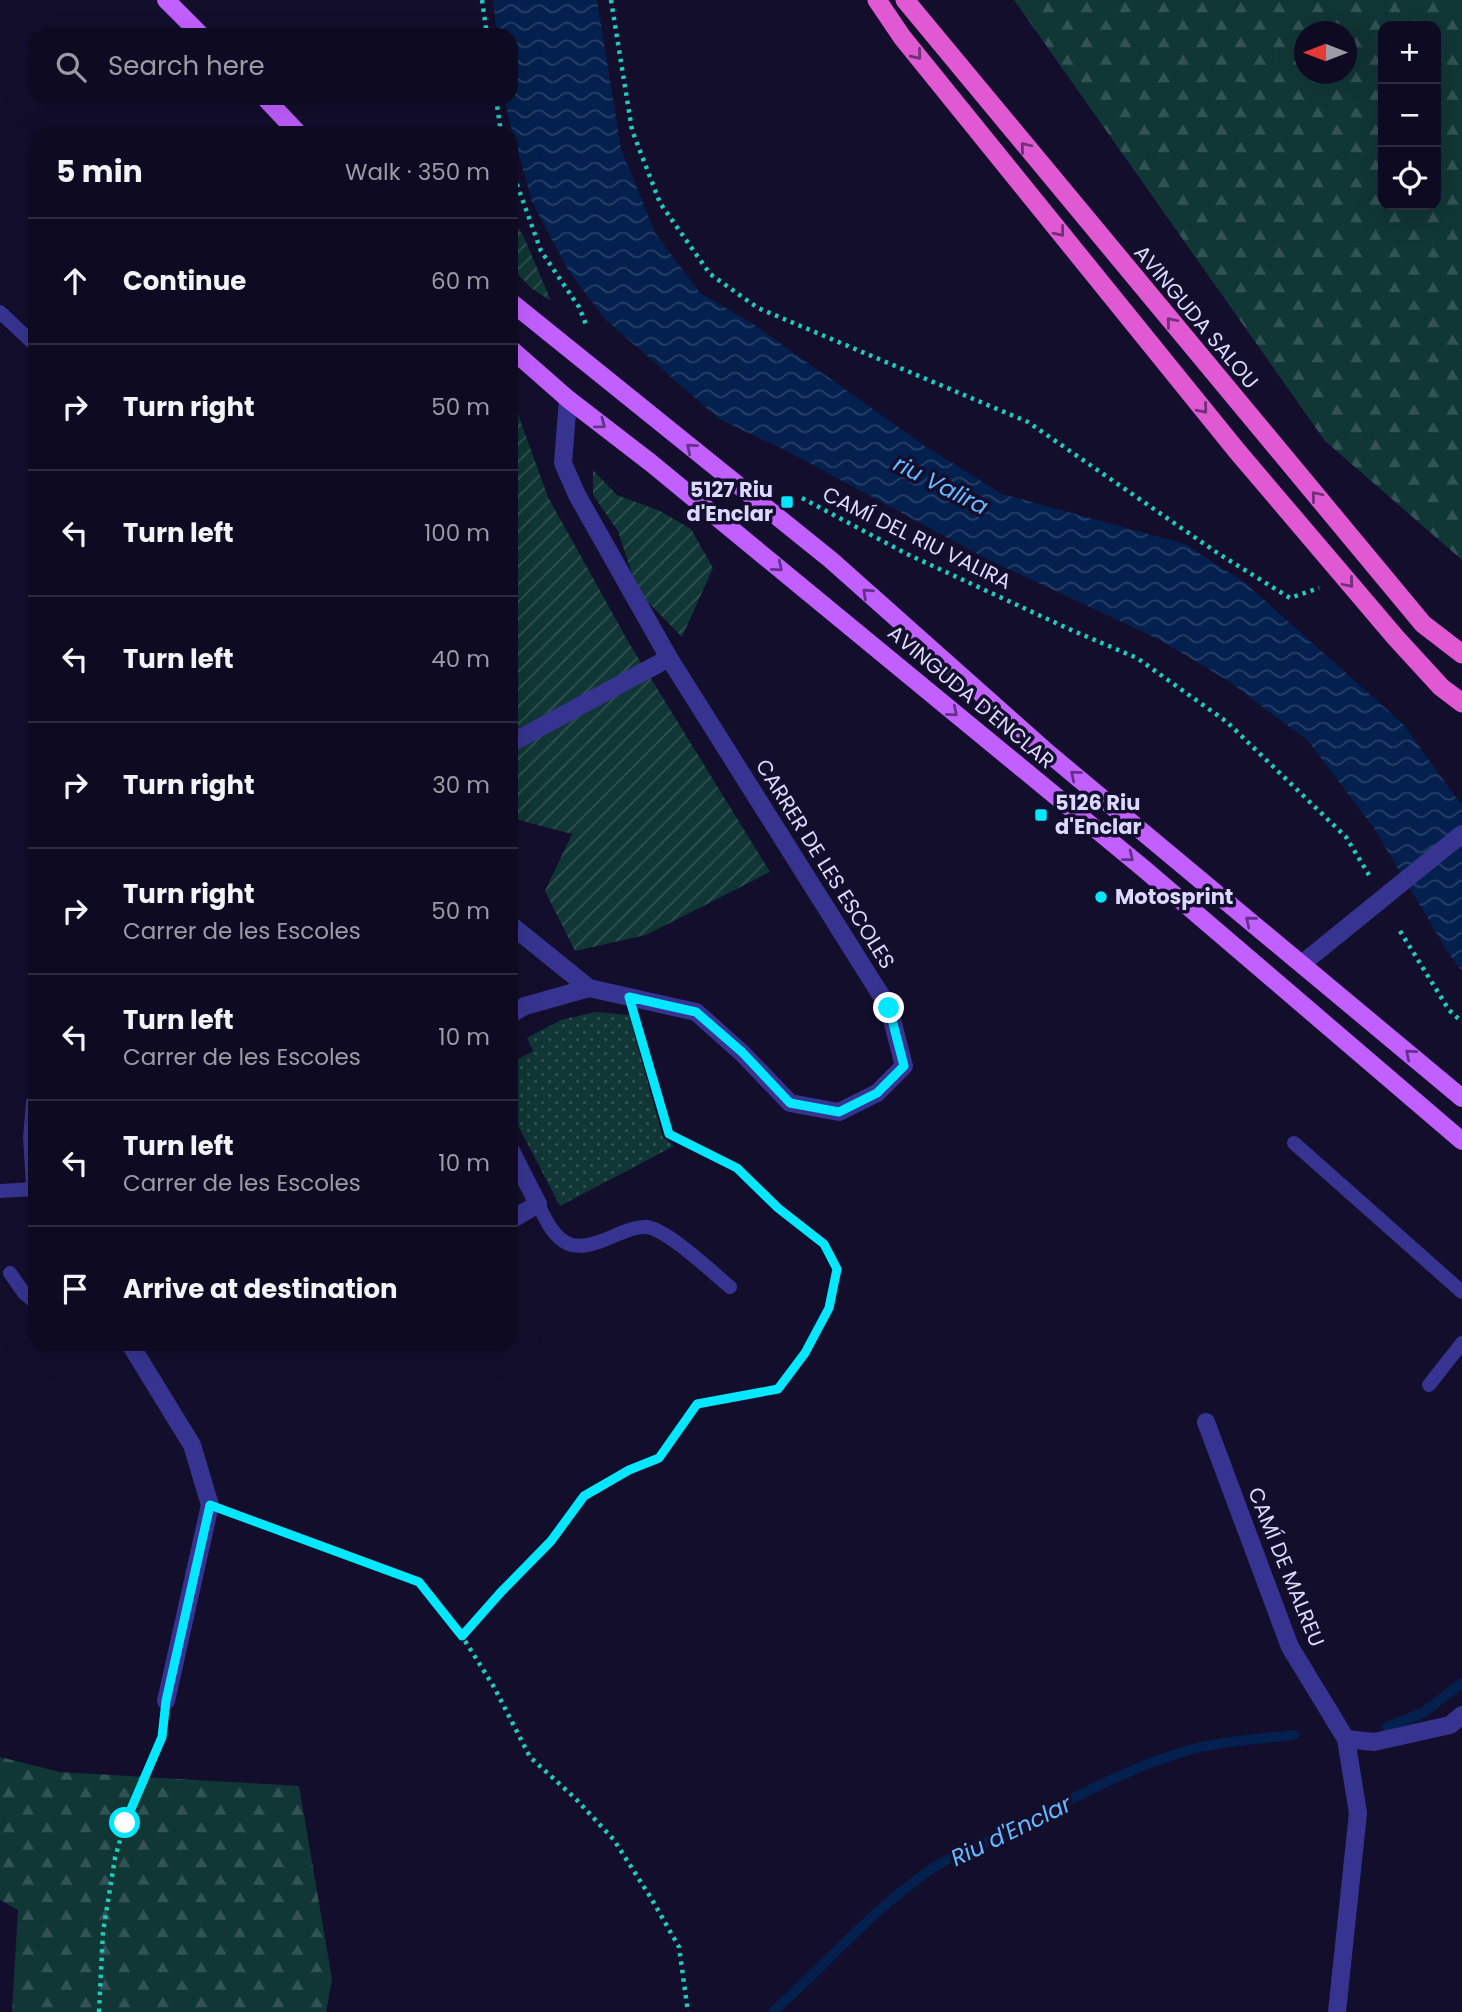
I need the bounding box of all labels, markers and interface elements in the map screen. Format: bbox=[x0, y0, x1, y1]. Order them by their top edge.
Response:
north arrow bbox=[1294, 21, 1357, 84]
map controls bbox=[1378, 21, 1441, 210]
button: + bbox=[1378, 21, 1441, 84]
search box bbox=[28, 28, 518, 105]
one-way arrow bbox=[909, 47, 921, 60]
icon: search bbox=[52, 48, 90, 86]
text: Search here bbox=[108, 48, 265, 84]
button: − bbox=[1378, 84, 1441, 147]
one-way arrow bbox=[1021, 142, 1033, 155]
button: locate bbox=[1378, 147, 1441, 210]
text: 5 min bbox=[56, 150, 143, 193]
text: Walk · 350 m bbox=[345, 156, 490, 188]
one-way arrow bbox=[1052, 224, 1064, 237]
street label: AVINGUDA SALOU bbox=[1128, 239, 1265, 395]
icon: ahead bbox=[56, 262, 94, 300]
text: Continue bbox=[123, 263, 246, 299]
text: 60 m bbox=[431, 265, 490, 297]
one-way arrow bbox=[1167, 317, 1179, 330]
icon: right bbox=[56, 388, 94, 426]
text: Turn right bbox=[123, 389, 255, 425]
text: 50 m bbox=[431, 391, 490, 423]
one-way arrow bbox=[1195, 401, 1208, 413]
one-way arrow bbox=[593, 416, 606, 428]
one-way arrow bbox=[687, 444, 699, 457]
water label: riu Valira bbox=[888, 448, 994, 522]
place label: 5127 Riu d'Enclar bbox=[686, 475, 773, 528]
street label: CAMÍ DEL RIU VALIRA bbox=[818, 479, 1016, 596]
one-way arrow bbox=[1312, 492, 1325, 504]
marker: 5127 Riu d'Enclar bbox=[779, 494, 795, 510]
icon: left bbox=[56, 514, 94, 552]
text: Turn left bbox=[123, 515, 234, 551]
text: 100 m bbox=[424, 517, 490, 549]
one-way arrow bbox=[769, 559, 782, 571]
one-way arrow bbox=[1341, 575, 1353, 588]
one-way arrow bbox=[862, 589, 875, 601]
street label: AVINGUDA D'ENCLAR bbox=[882, 618, 1061, 775]
icon: left bbox=[56, 640, 94, 678]
text: Turn left bbox=[123, 641, 234, 677]
text: 40 m bbox=[431, 643, 490, 675]
one-way arrow bbox=[945, 704, 958, 716]
street label: CARRER DE LES ESCOLES bbox=[749, 753, 902, 974]
icon: right bbox=[56, 766, 94, 804]
text: Turn right bbox=[123, 767, 255, 803]
text: 30 m bbox=[432, 769, 490, 801]
one-way arrow bbox=[1070, 771, 1082, 784]
place label: 5126 Riu d'Enclar bbox=[1055, 788, 1142, 841]
marker: 5126 Riu d'Enclar bbox=[1033, 807, 1049, 823]
one-way arrow bbox=[1121, 848, 1133, 861]
text: Turn right bbox=[123, 876, 255, 912]
place label: Motosprint bbox=[1115, 882, 1233, 911]
marker: Motosprint bbox=[1093, 889, 1109, 905]
icon: right bbox=[56, 892, 94, 930]
text: 50 m bbox=[431, 895, 490, 927]
text: Carrer de les Escoles bbox=[123, 915, 361, 947]
one-way arrow bbox=[1245, 916, 1257, 929]
route end bbox=[873, 992, 904, 1023]
text: Turn left bbox=[123, 1002, 234, 1038]
icon: left bbox=[56, 1018, 94, 1056]
text: 10 m bbox=[438, 1021, 490, 1053]
text: Carrer de les Escoles bbox=[123, 1041, 361, 1073]
one-way arrow bbox=[1405, 1050, 1418, 1062]
text: Turn left bbox=[123, 1128, 234, 1164]
icon: left bbox=[56, 1144, 94, 1182]
text: 10 m bbox=[438, 1147, 490, 1179]
text: Carrer de les Escoles bbox=[123, 1167, 361, 1199]
icon: arrive bbox=[56, 1270, 94, 1308]
text: Arrive at destination bbox=[123, 1271, 398, 1307]
street label: CAMÍ DE MALREU bbox=[1241, 1483, 1332, 1651]
water label: Riu d'Enclar bbox=[945, 1787, 1078, 1874]
route start bbox=[109, 1807, 140, 1838]

